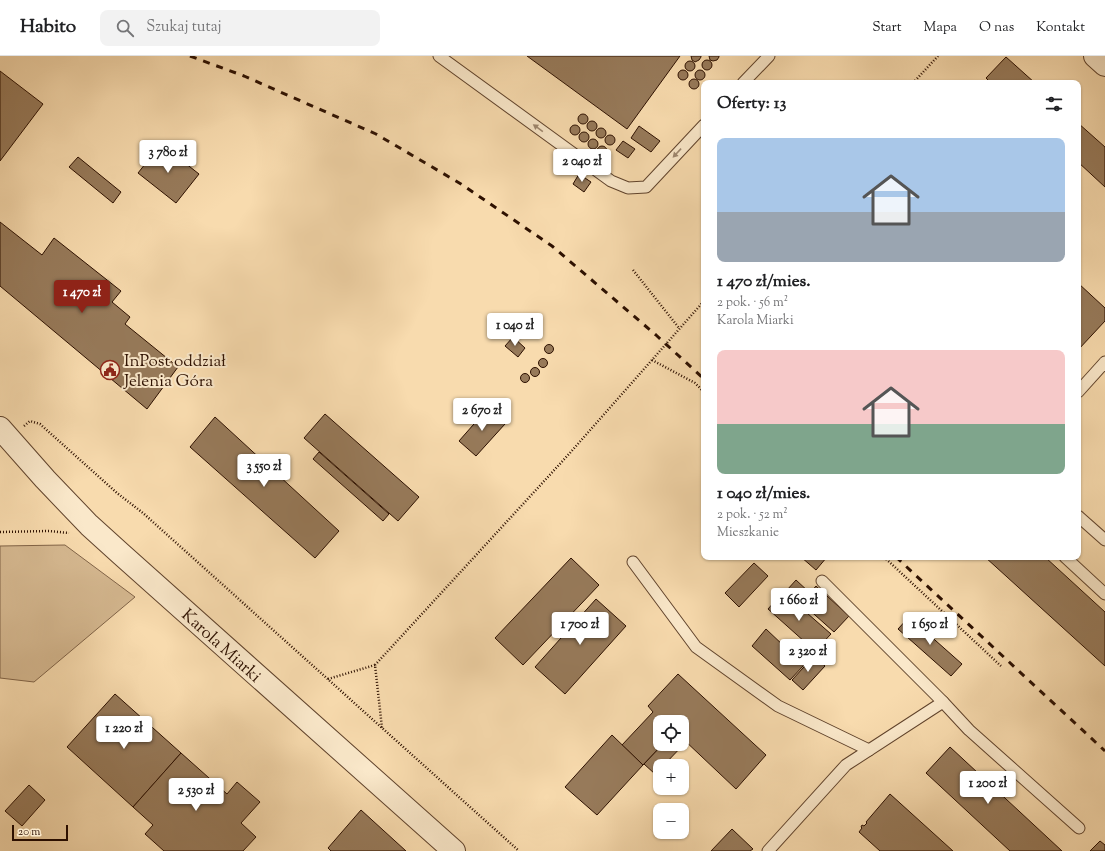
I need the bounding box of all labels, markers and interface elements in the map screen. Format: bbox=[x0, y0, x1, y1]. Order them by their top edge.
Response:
search box bbox=[100, 10, 380, 46]
text: Habito bbox=[20, 14, 76, 41]
icon: search bbox=[114, 17, 136, 39]
text: Szukaj tutaj bbox=[146, 17, 222, 38]
text: Start bbox=[872, 18, 902, 38]
text: Mapa bbox=[924, 18, 957, 38]
text: O nas bbox=[979, 18, 1014, 38]
text: Kontakt bbox=[1036, 18, 1085, 38]
text: Oferty: 13 bbox=[717, 92, 786, 116]
icon: filters bbox=[1043, 93, 1065, 115]
one-way arrow bbox=[533, 124, 543, 132]
pin: 3 780 zł bbox=[127, 140, 209, 174]
text: 3 780 zł bbox=[148, 144, 188, 162]
one-way arrow bbox=[672, 148, 682, 158]
pin: 2 040 zł bbox=[541, 149, 623, 183]
text: 2 040 zł bbox=[562, 153, 602, 171]
icon: home bbox=[855, 164, 927, 236]
text: 1 470 zł/mies. bbox=[717, 270, 811, 294]
pin: 1 470 zł bbox=[41, 280, 123, 314]
text: 1 470 zł bbox=[63, 284, 101, 302]
text: 2 pok. · 56 m² bbox=[717, 294, 788, 312]
text: Karola Miarki bbox=[717, 312, 794, 330]
pin: 1 040 zł bbox=[474, 313, 556, 347]
text: 1 040 zł bbox=[496, 317, 534, 335]
place label: InPost oddział Jelenia Góra bbox=[123, 350, 226, 394]
public building icon: InPost oddział Jelenia Góra bbox=[99, 359, 121, 381]
icon: home bbox=[855, 376, 927, 448]
pin: 2 670 zł bbox=[441, 398, 523, 432]
text: 2 670 zł bbox=[462, 402, 502, 420]
pin: 3 550 zł bbox=[223, 454, 305, 488]
text: 3 550 zł bbox=[246, 458, 282, 476]
text: 1 040 zł/mies. bbox=[717, 482, 810, 506]
text: 2 pok. · 52 m² bbox=[717, 506, 788, 524]
text: Mieszkanie bbox=[717, 524, 779, 542]
pin: 1 660 zł bbox=[758, 588, 840, 622]
text: 1 660 zł bbox=[780, 592, 818, 610]
street label: Karola Miarki bbox=[175, 604, 266, 689]
pin: 1 700 zł bbox=[539, 612, 621, 646]
pin: 1 650 zł bbox=[889, 612, 971, 646]
text: 1 700 zł bbox=[561, 616, 599, 634]
text: 1 650 zł bbox=[912, 616, 948, 634]
pin: 2 320 zł bbox=[767, 639, 849, 673]
text: 2 320 zł bbox=[789, 643, 827, 661]
map controls bbox=[653, 715, 689, 839]
button: locate bbox=[653, 715, 689, 751]
pin: 1 220 zł bbox=[83, 716, 165, 750]
text: 1 220 zł bbox=[105, 720, 143, 738]
button: + bbox=[653, 759, 689, 795]
pin: 1 200 zł bbox=[947, 771, 1029, 805]
text: 1 200 zł bbox=[969, 775, 1007, 793]
pin: 2 530 zł bbox=[155, 778, 237, 812]
text: 2 530 zł bbox=[178, 782, 214, 800]
button: − bbox=[653, 803, 689, 839]
scale bar bbox=[12, 823, 68, 842]
text: 20 m bbox=[18, 824, 40, 840]

